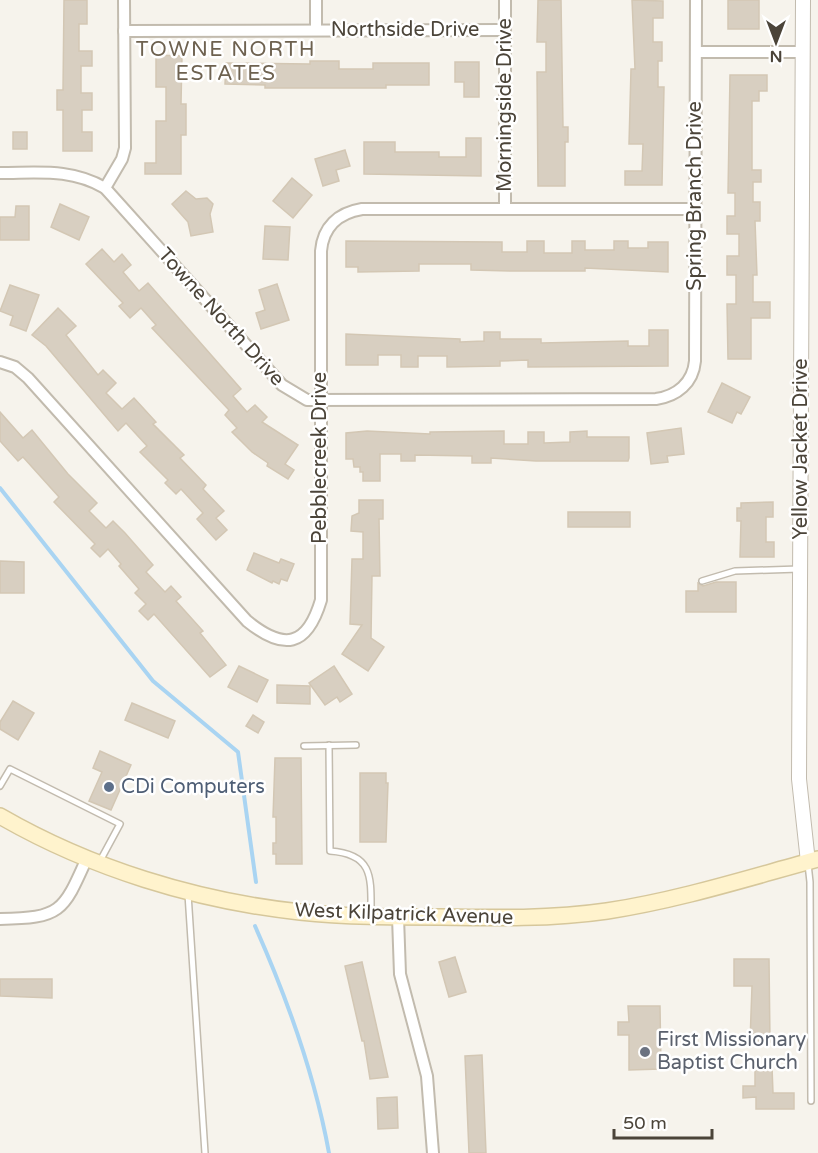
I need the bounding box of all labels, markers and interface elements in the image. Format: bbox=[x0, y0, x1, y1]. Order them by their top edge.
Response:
north arrow bbox=[746, 12, 806, 72]
street label: Northside Drive bbox=[331, 18, 479, 42]
street label: Morningside Drive bbox=[493, 18, 517, 192]
district label: TOWNE NORTH ESTATES bbox=[136, 37, 316, 86]
text: N bbox=[770, 46, 782, 66]
street label: Spring Branch Drive bbox=[683, 101, 707, 291]
street label: Towne North Drive bbox=[153, 243, 289, 391]
street label: Yellow Jacket Drive bbox=[789, 359, 813, 539]
street label: Pebblecreek Drive bbox=[308, 372, 332, 544]
place label: CDi Computers bbox=[121, 775, 265, 799]
marker: CDi Computers bbox=[102, 780, 116, 794]
street label: West Kilpatrick Avenue bbox=[294, 898, 514, 930]
place label: First Missionary Baptist Church bbox=[657, 1028, 806, 1075]
marker: First Missionary Baptist Church bbox=[638, 1045, 652, 1059]
scale bar bbox=[614, 1102, 712, 1140]
text: 50 m bbox=[623, 1112, 667, 1134]

